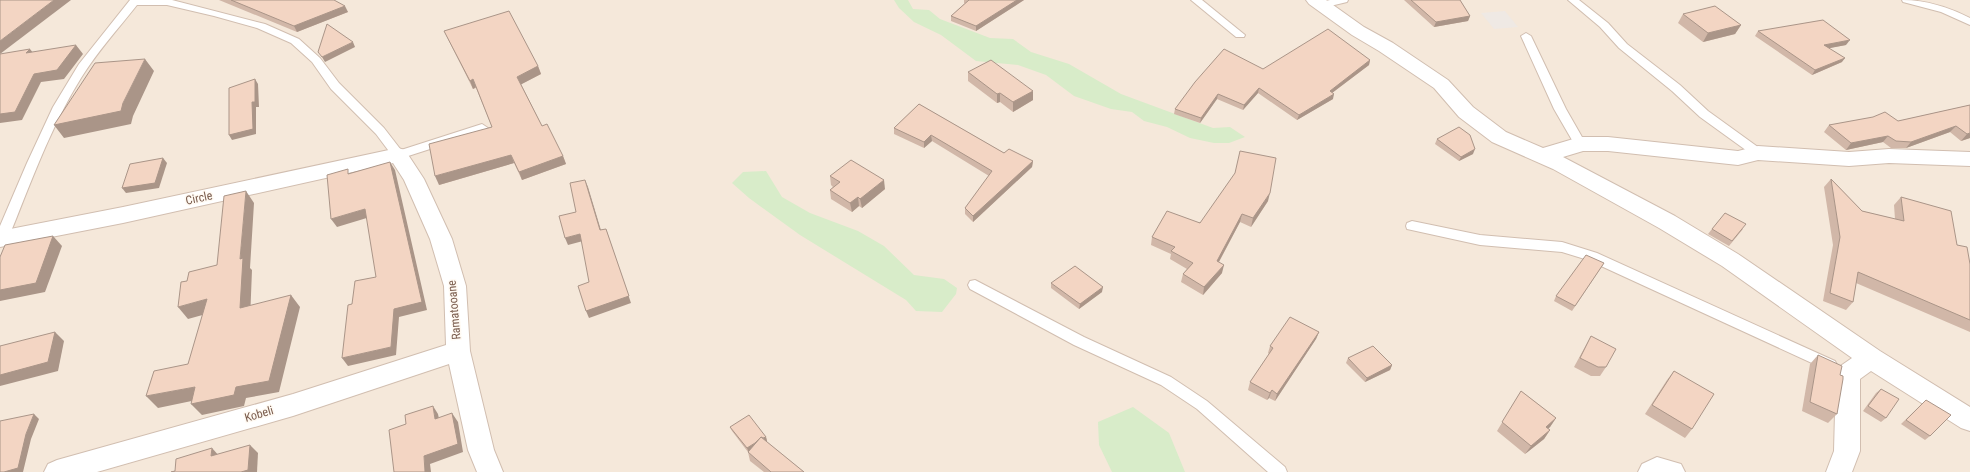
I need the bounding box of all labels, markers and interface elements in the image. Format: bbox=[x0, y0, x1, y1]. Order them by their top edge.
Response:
street label: Circle bbox=[184, 188, 214, 208]
street label: Ramatooane bbox=[444, 279, 464, 340]
street label: Kobeli bbox=[243, 403, 275, 425]

